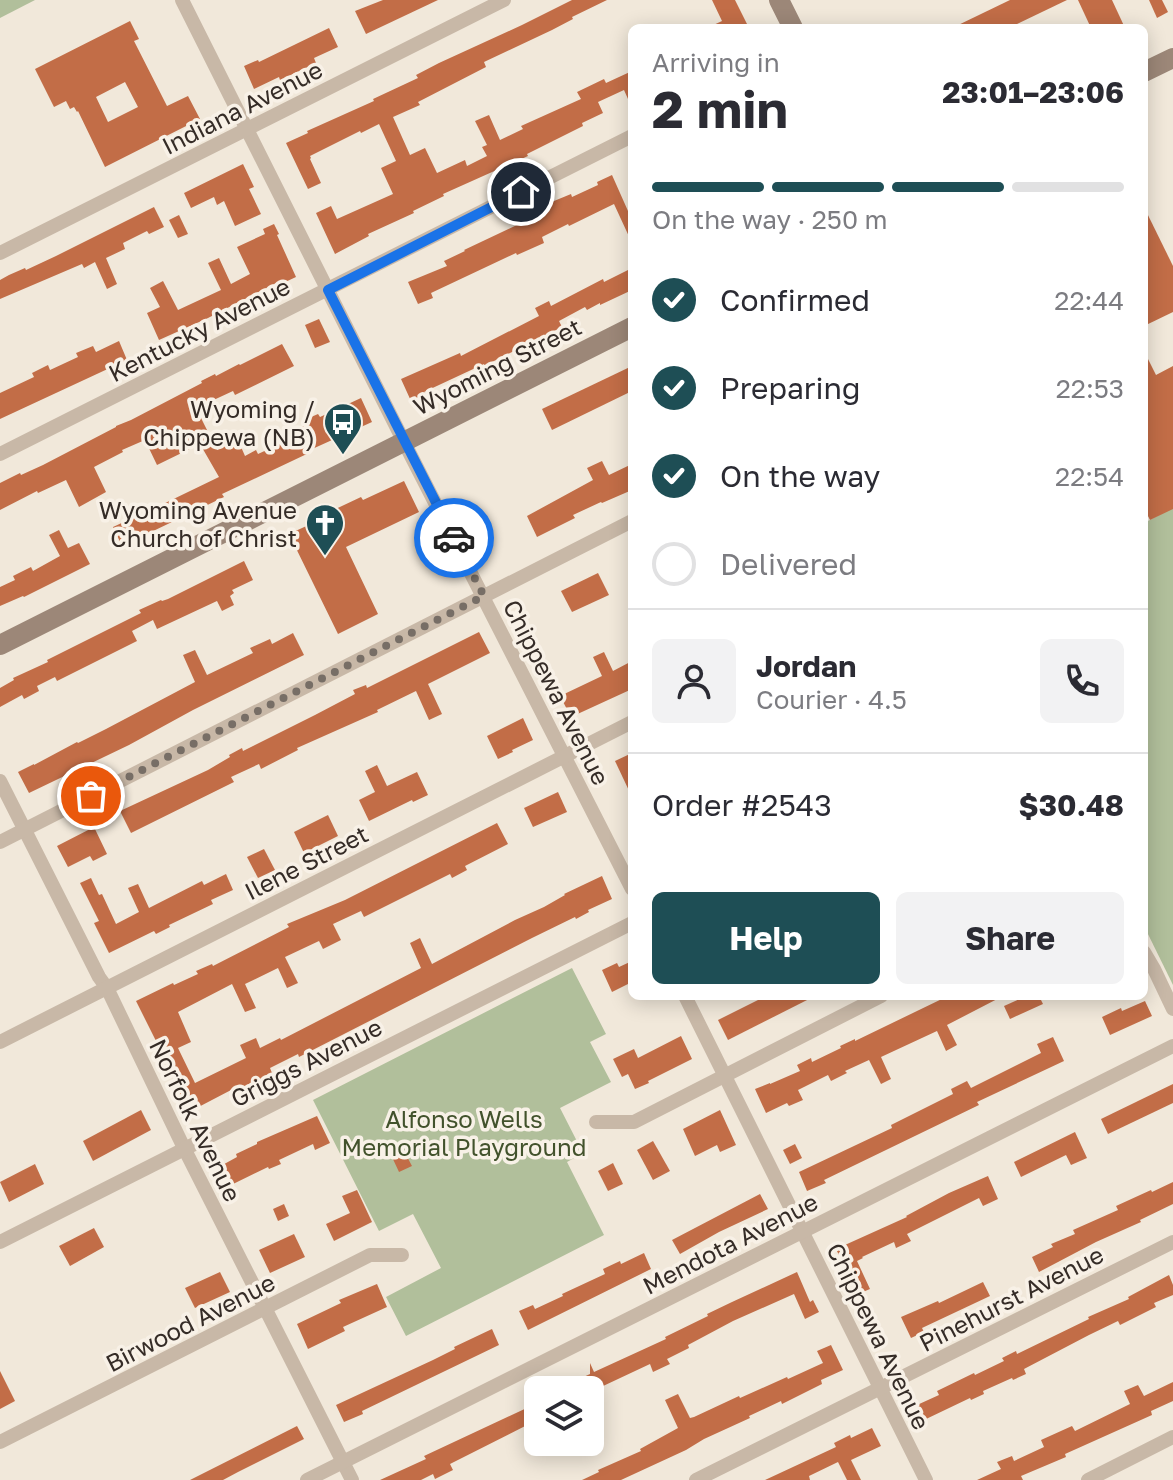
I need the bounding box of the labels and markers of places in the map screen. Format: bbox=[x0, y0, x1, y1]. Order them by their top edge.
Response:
pin bbox=[487, 158, 555, 226]
place label: Wyoming / Chippewa (NB) bbox=[143, 394, 315, 451]
bus stop icon: Wyoming / Chippewa (NB) bbox=[322, 401, 364, 456]
place label: Wyoming Avenue Church of Christ bbox=[99, 495, 297, 552]
church icon: Wyoming Avenue Church of Christ bbox=[304, 502, 346, 557]
pin bbox=[57, 762, 125, 830]

